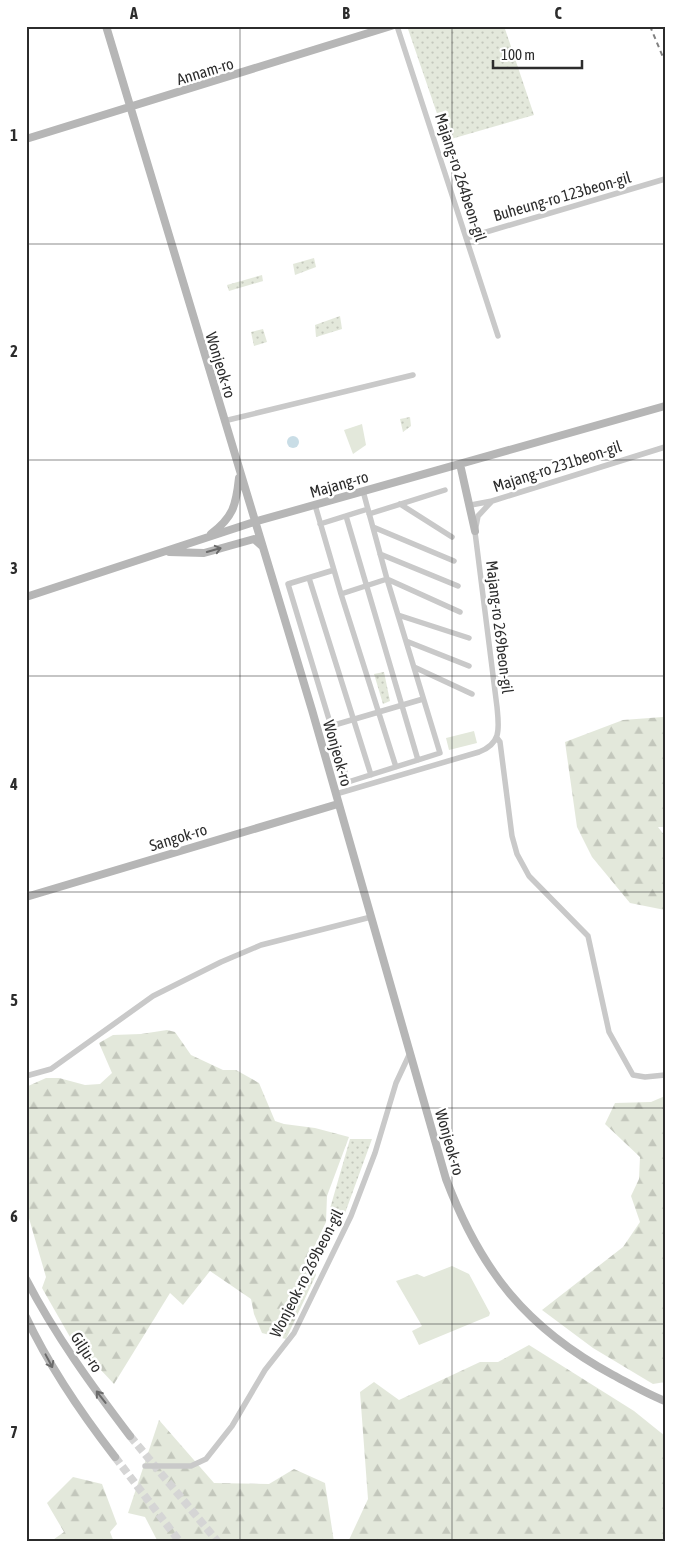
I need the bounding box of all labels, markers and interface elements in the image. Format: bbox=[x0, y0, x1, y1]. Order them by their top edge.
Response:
text: A bbox=[129, 4, 138, 22]
text: B bbox=[342, 4, 350, 22]
text: C bbox=[554, 4, 562, 22]
scale bar bbox=[493, 38, 582, 70]
text: 100 m bbox=[501, 46, 535, 63]
street label: Annam-ro bbox=[174, 54, 236, 88]
street label: Majang-ro 264beon-gil bbox=[431, 111, 490, 244]
text: 1 bbox=[10, 126, 18, 144]
street label: Buheung-ro 123beon-gil bbox=[491, 167, 634, 225]
street label: Wonjeok-ro bbox=[201, 330, 240, 400]
text: 2 bbox=[10, 342, 18, 360]
street label: Majang-ro 231beon-gil bbox=[491, 437, 624, 496]
street label: Majang-ro bbox=[308, 467, 371, 502]
one-way arrow bbox=[206, 545, 222, 555]
text: 3 bbox=[10, 559, 18, 577]
street label: Majang-ro 269beon-gil bbox=[482, 560, 517, 695]
street label: Wonjeok-ro bbox=[319, 718, 356, 788]
text: 4 bbox=[9, 775, 18, 793]
street label: Sangok-ro bbox=[147, 820, 209, 855]
text: 5 bbox=[10, 991, 18, 1009]
street label: Wonjeok-ro bbox=[431, 1107, 468, 1177]
street label: Wonjeok-ro 269beon-gil bbox=[266, 1205, 347, 1341]
text: 6 bbox=[10, 1207, 18, 1225]
street label: Gilju-ro bbox=[67, 1329, 107, 1376]
one-way arrow bbox=[44, 1353, 54, 1367]
one-way arrow bbox=[95, 1391, 106, 1404]
text: 7 bbox=[10, 1423, 18, 1441]

